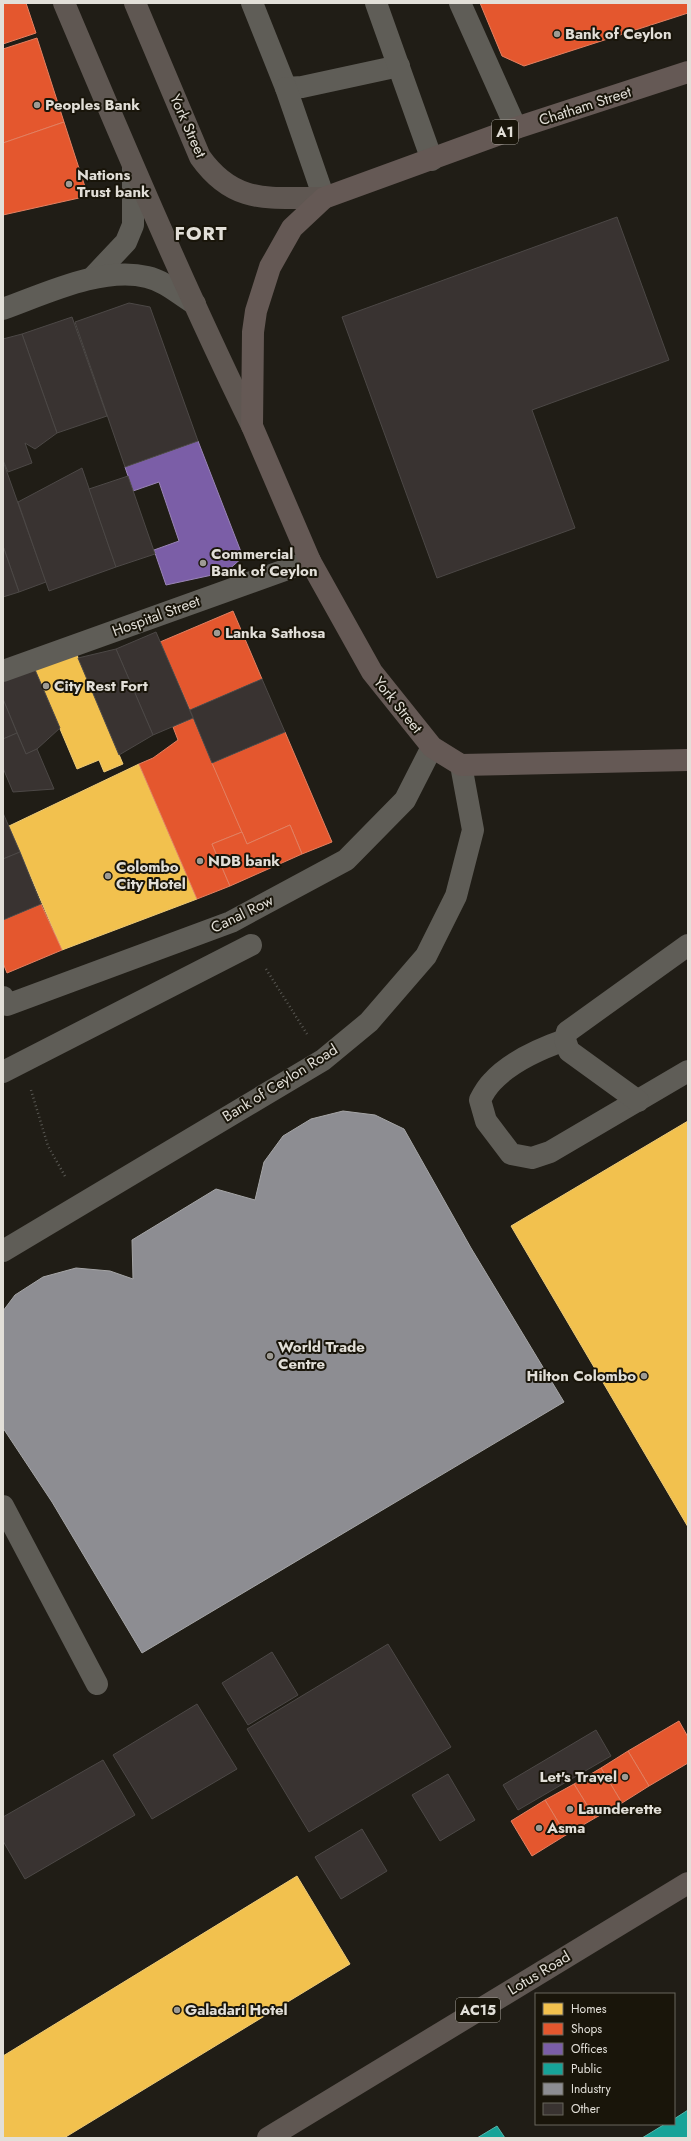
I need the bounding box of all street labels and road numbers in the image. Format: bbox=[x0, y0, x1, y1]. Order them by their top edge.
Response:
street label: Chatham Street bbox=[536, 81, 634, 131]
street label: York Street bbox=[164, 91, 212, 162]
road number: A1 bbox=[492, 120, 518, 144]
street label: Hospital Street bbox=[109, 590, 203, 642]
street label: York Street bbox=[368, 672, 428, 738]
street label: Canal Row bbox=[207, 889, 278, 939]
street label: Bank of Ceylon Road bbox=[218, 1039, 342, 1127]
street label: Lotus Road bbox=[504, 1946, 574, 2000]
road number: AC15 bbox=[456, 1998, 500, 2022]

